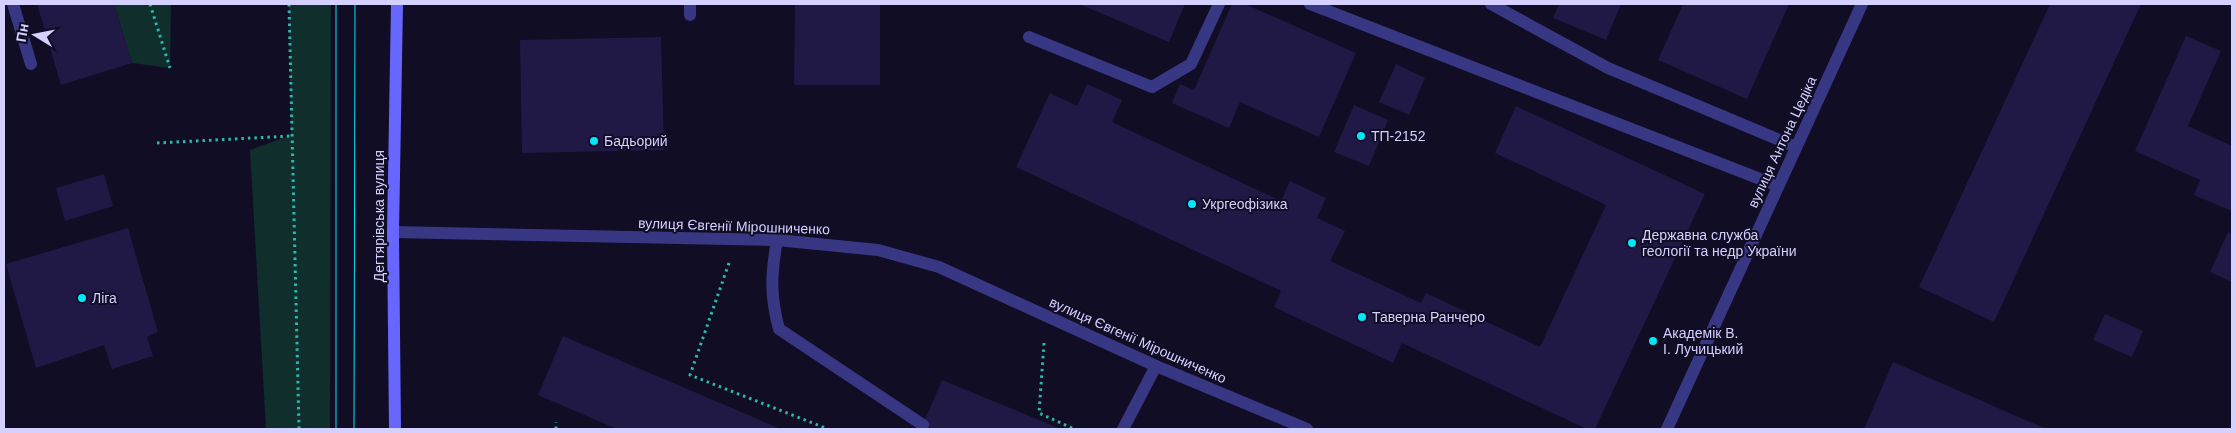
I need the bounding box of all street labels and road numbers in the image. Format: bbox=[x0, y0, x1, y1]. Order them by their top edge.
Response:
street label: вулиця Антона Цедіка bbox=[1744, 74, 1820, 210]
street label: Дегтярівська вулиця bbox=[371, 150, 387, 282]
street label: вулиця Євгенії Мірошниченко bbox=[638, 215, 830, 237]
street label: вулиця Євгенії Мірошниченко bbox=[1047, 294, 1229, 386]

